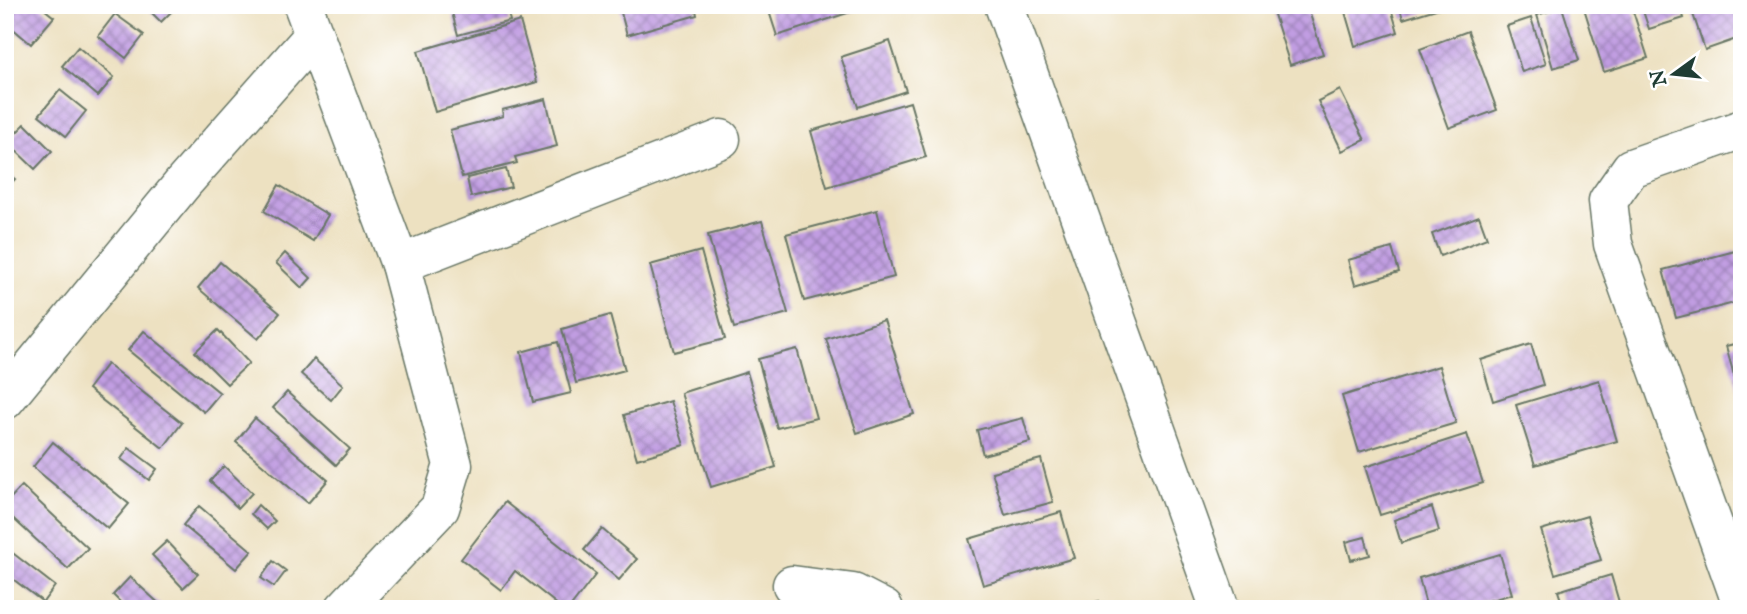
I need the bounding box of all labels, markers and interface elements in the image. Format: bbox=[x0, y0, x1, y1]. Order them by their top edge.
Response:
north arrow bbox=[1638, 38, 1708, 108]
text: N bbox=[1646, 66, 1673, 90]

